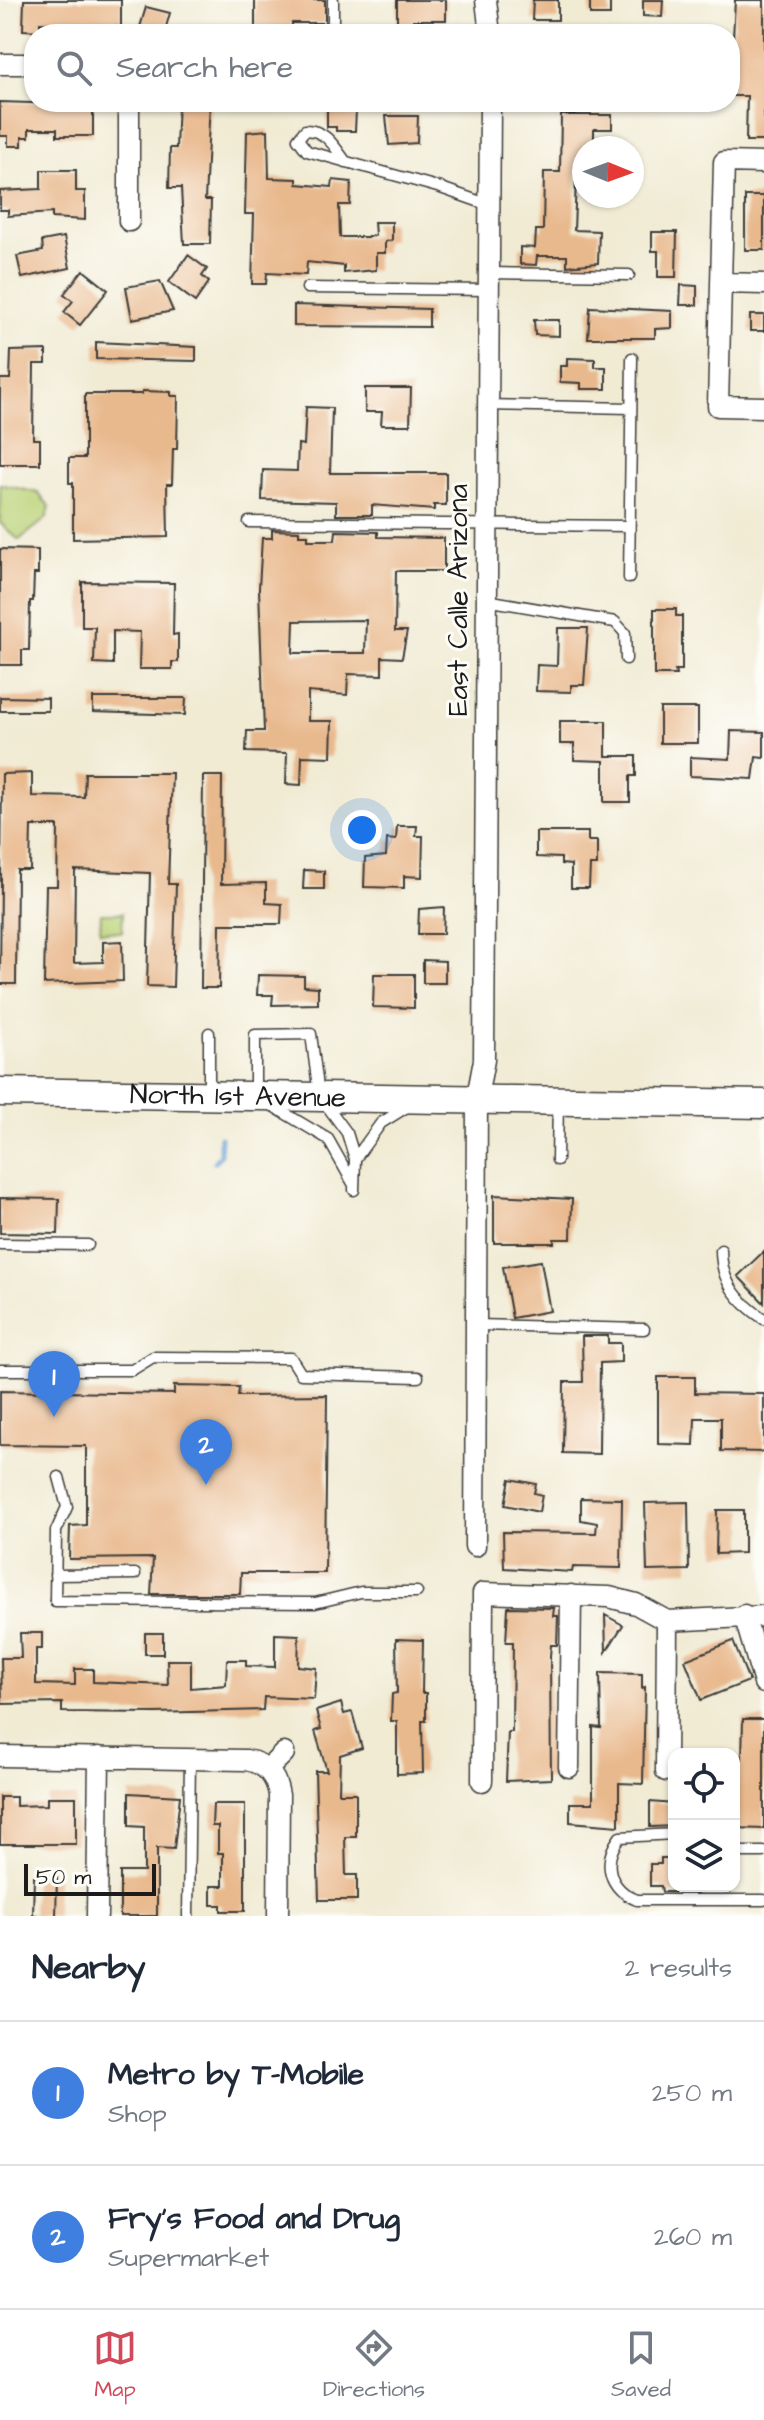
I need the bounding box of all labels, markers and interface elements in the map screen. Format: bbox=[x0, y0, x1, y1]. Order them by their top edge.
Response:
search box bbox=[24, 24, 740, 112]
icon: search bbox=[52, 46, 96, 90]
text: Search here bbox=[116, 47, 293, 89]
north arrow bbox=[572, 136, 644, 208]
street label: East Calle Arizona bbox=[439, 484, 478, 716]
your location bbox=[342, 810, 382, 850]
street label: North 1st Avenue bbox=[129, 1075, 346, 1117]
pin: 1 bbox=[28, 1351, 80, 1417]
pin: 2 bbox=[180, 1419, 232, 1485]
map controls bbox=[668, 1748, 740, 1892]
button: locate bbox=[668, 1748, 740, 1820]
button: layers bbox=[668, 1820, 740, 1892]
scale bar bbox=[24, 1860, 156, 1896]
text: 50 m bbox=[36, 1862, 91, 1893]
text: Nearby bbox=[32, 1944, 146, 1992]
text: 2 results bbox=[624, 1950, 732, 1986]
text: Metro by T-Mobile bbox=[108, 2054, 364, 2096]
text: 1 bbox=[56, 2075, 60, 2111]
text: 250 m bbox=[652, 2075, 732, 2111]
text: Shop bbox=[108, 2096, 167, 2132]
text: Fry's Food and Drug bbox=[108, 2198, 400, 2240]
text: 2 bbox=[51, 2219, 65, 2255]
text: 260 m bbox=[654, 2219, 732, 2255]
text: Supermarket bbox=[108, 2240, 269, 2276]
tab: Map bbox=[93, 2326, 137, 2405]
tab: Directions bbox=[323, 2326, 425, 2405]
tab: Saved bbox=[611, 2326, 671, 2405]

